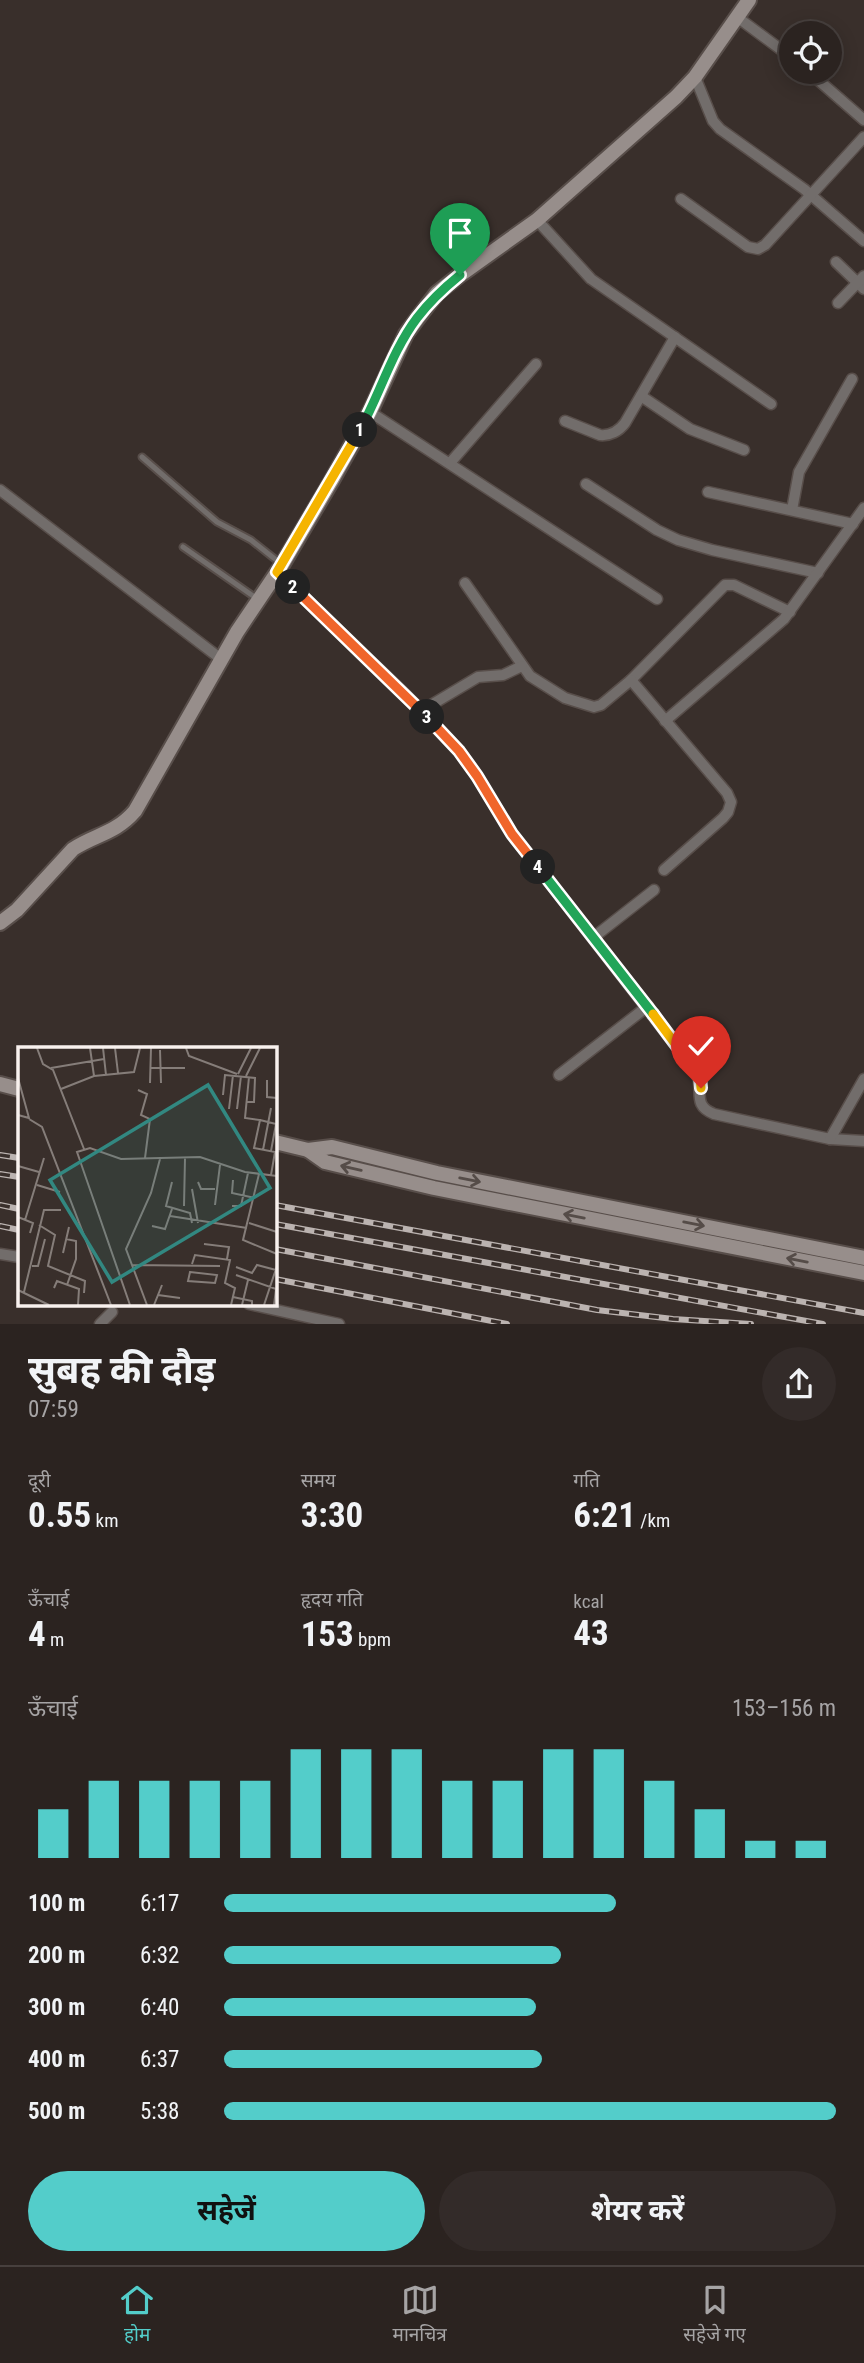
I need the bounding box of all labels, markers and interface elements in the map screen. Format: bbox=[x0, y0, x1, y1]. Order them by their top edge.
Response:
map controls bbox=[779, 21, 842, 84]
button: locate bbox=[779, 21, 842, 84]
pin bbox=[430, 203, 490, 275]
icon: arrive bbox=[441, 214, 479, 252]
pin: 1 bbox=[342, 412, 378, 448]
text: 1 bbox=[355, 418, 364, 441]
pin: 2 bbox=[276, 570, 310, 604]
text: 2 bbox=[288, 575, 297, 598]
pin: 3 bbox=[410, 700, 444, 734]
text: 3 bbox=[422, 705, 431, 728]
pin: 4 bbox=[520, 850, 556, 884]
text: 4 bbox=[533, 855, 542, 878]
pin bbox=[671, 1016, 731, 1088]
icon: check bbox=[682, 1027, 720, 1065]
inset map bbox=[18, 1047, 276, 1306]
one-way arrow bbox=[341, 1161, 363, 1174]
one-way arrow bbox=[458, 1174, 481, 1187]
one-way arrow bbox=[563, 1208, 586, 1222]
one-way arrow bbox=[682, 1218, 705, 1232]
one-way arrow bbox=[786, 1253, 809, 1266]
button: share bbox=[762, 1347, 836, 1421]
text: सुबह की दौड़ bbox=[28, 1348, 216, 1392]
text: 07:59 bbox=[28, 1396, 79, 1423]
text: दूरी bbox=[28, 1469, 51, 1492]
text: समय bbox=[301, 1469, 336, 1492]
text: गति bbox=[573, 1469, 600, 1492]
text: 0.55 bbox=[28, 1495, 91, 1536]
text: 3:30 bbox=[301, 1495, 363, 1536]
text: 6:21 bbox=[573, 1495, 636, 1536]
text: km bbox=[91, 1509, 118, 1532]
text: /km bbox=[636, 1509, 670, 1532]
text: ऊँचाई bbox=[28, 1588, 69, 1611]
text: हृदय गति bbox=[301, 1588, 363, 1611]
text: kcal bbox=[573, 1590, 604, 1613]
text: 43 bbox=[573, 1613, 609, 1654]
text: 4 bbox=[28, 1614, 46, 1655]
text: 153 bbox=[301, 1614, 354, 1655]
text: m bbox=[46, 1628, 64, 1651]
text: bpm bbox=[354, 1628, 391, 1651]
text: ऊँचाई bbox=[28, 1695, 78, 1722]
text: 153–156 m bbox=[732, 1695, 836, 1722]
text: 100 m bbox=[28, 1890, 85, 1917]
text: 6:17 bbox=[140, 1890, 179, 1917]
text: 200 m bbox=[28, 1942, 85, 1969]
text: 6:32 bbox=[140, 1942, 179, 1969]
text: 300 m bbox=[28, 1994, 85, 2021]
text: 6:40 bbox=[140, 1994, 179, 2021]
text: 400 m bbox=[28, 2046, 85, 2073]
text: 6:37 bbox=[140, 2046, 179, 2073]
text: 500 m bbox=[28, 2098, 85, 2125]
text: 5:38 bbox=[140, 2098, 179, 2125]
button: सहेजें bbox=[28, 2171, 425, 2251]
button: शेयर करें bbox=[439, 2171, 836, 2251]
tab: होम bbox=[118, 2281, 156, 2349]
tab: मानचित्र bbox=[393, 2281, 447, 2349]
tab: सहेजे गए bbox=[683, 2281, 746, 2349]

